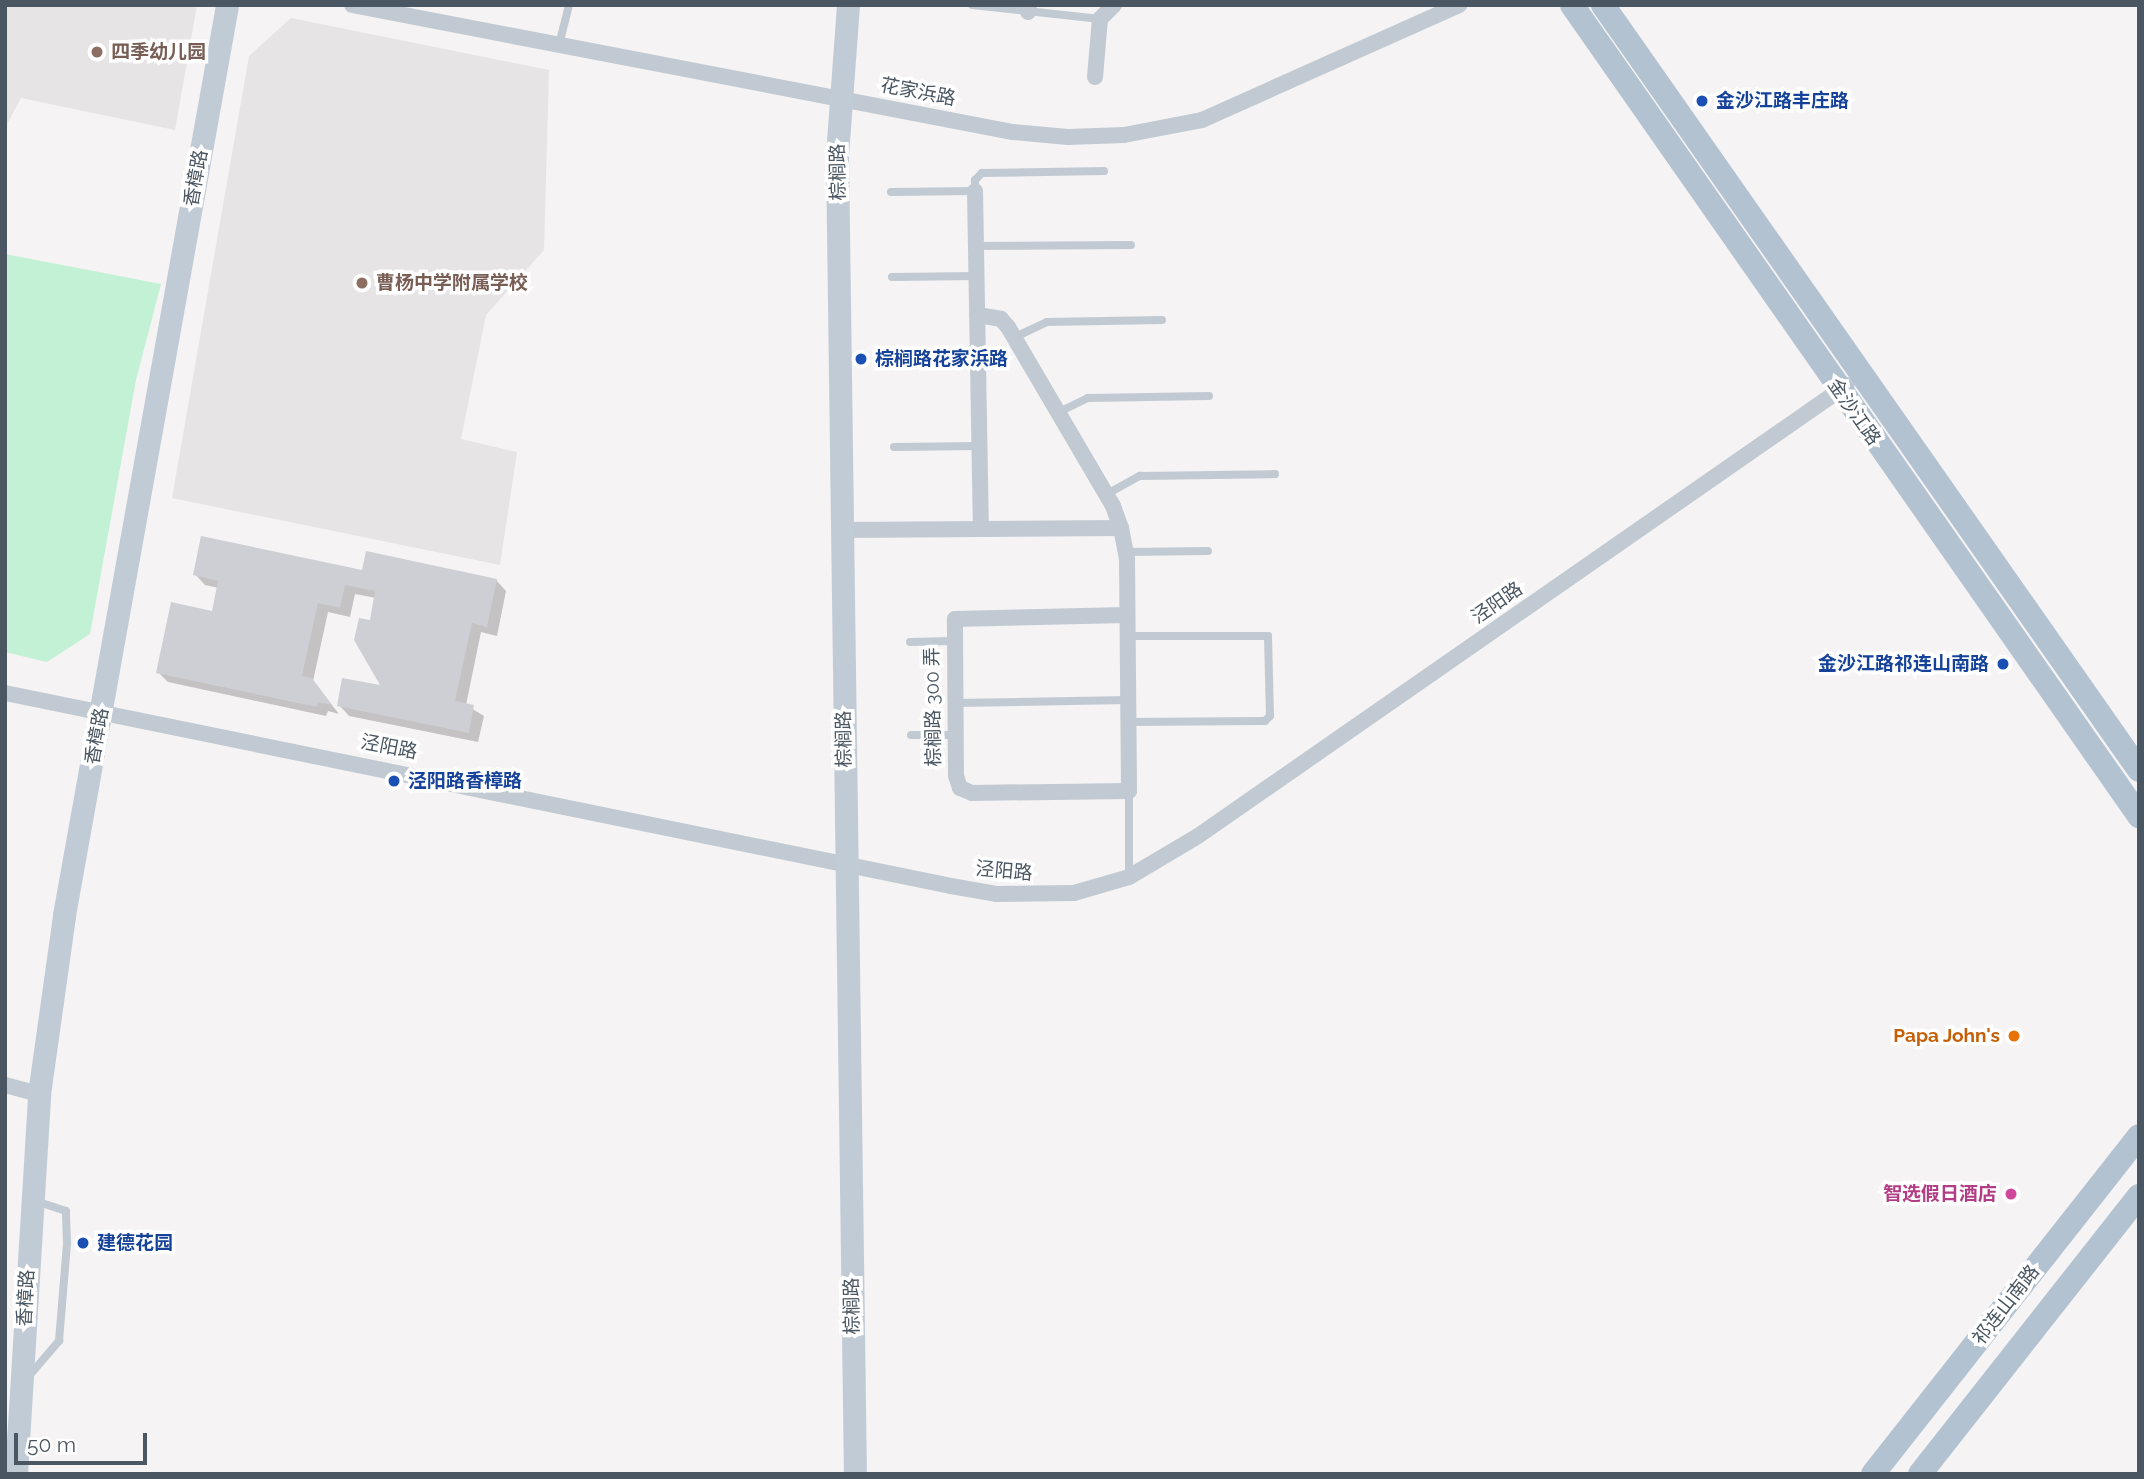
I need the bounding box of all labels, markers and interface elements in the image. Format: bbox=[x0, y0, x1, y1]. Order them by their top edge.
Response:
place label: 四季幼儿园 bbox=[111, 41, 206, 63]
marker: 四季幼儿园 bbox=[89, 44, 105, 60]
street label: 花家浜路 bbox=[879, 74, 957, 110]
place label: 金沙江路丰庄路 bbox=[1716, 90, 1849, 112]
marker: 金沙江路丰庄路 bbox=[1694, 93, 1710, 109]
street label: 棕榈路 bbox=[826, 143, 850, 201]
street label: 香樟路 bbox=[180, 148, 212, 208]
place label: 曹杨中学附属学校 bbox=[376, 272, 528, 294]
marker: 曹杨中学附属学校 bbox=[354, 275, 370, 291]
place label: 棕榈路花家浜路 bbox=[875, 348, 1008, 370]
marker: 棕榈路花家浜路 bbox=[853, 351, 869, 367]
street label: 金沙江路 bbox=[1823, 374, 1885, 450]
street label: 泾阳路 bbox=[1467, 577, 1527, 629]
street label: 棕榈路 300 弄 bbox=[921, 647, 945, 767]
place label: 金沙江路祁连山南路 bbox=[1818, 653, 1989, 675]
marker: 金沙江路祁连山南路 bbox=[1995, 656, 2011, 672]
street label: 香樟路 bbox=[81, 706, 113, 766]
street label: 棕榈路 bbox=[832, 710, 856, 768]
street label: 泾阳路 bbox=[359, 730, 419, 764]
place label: 泾阳路香樟路 bbox=[408, 770, 522, 792]
marker: 泾阳路香樟路 bbox=[386, 773, 402, 789]
street label: 泾阳路 bbox=[975, 857, 1033, 885]
place label: Papa John's bbox=[1893, 1025, 2000, 1047]
marker: Papa John's bbox=[2006, 1028, 2022, 1044]
place label: 智选假日酒店 bbox=[1883, 1183, 1997, 1205]
marker: 智选假日酒店 bbox=[2003, 1186, 2019, 1202]
place label: 建德花园 bbox=[97, 1232, 173, 1254]
marker: 建德花园 bbox=[75, 1235, 91, 1251]
street label: 祁连山南路 bbox=[1968, 1261, 2044, 1349]
street label: 香樟路 bbox=[13, 1269, 39, 1327]
street label: 棕榈路 bbox=[840, 1277, 864, 1335]
scale bar bbox=[18, 1420, 150, 1464]
text: 50 m bbox=[27, 1432, 76, 1457]

